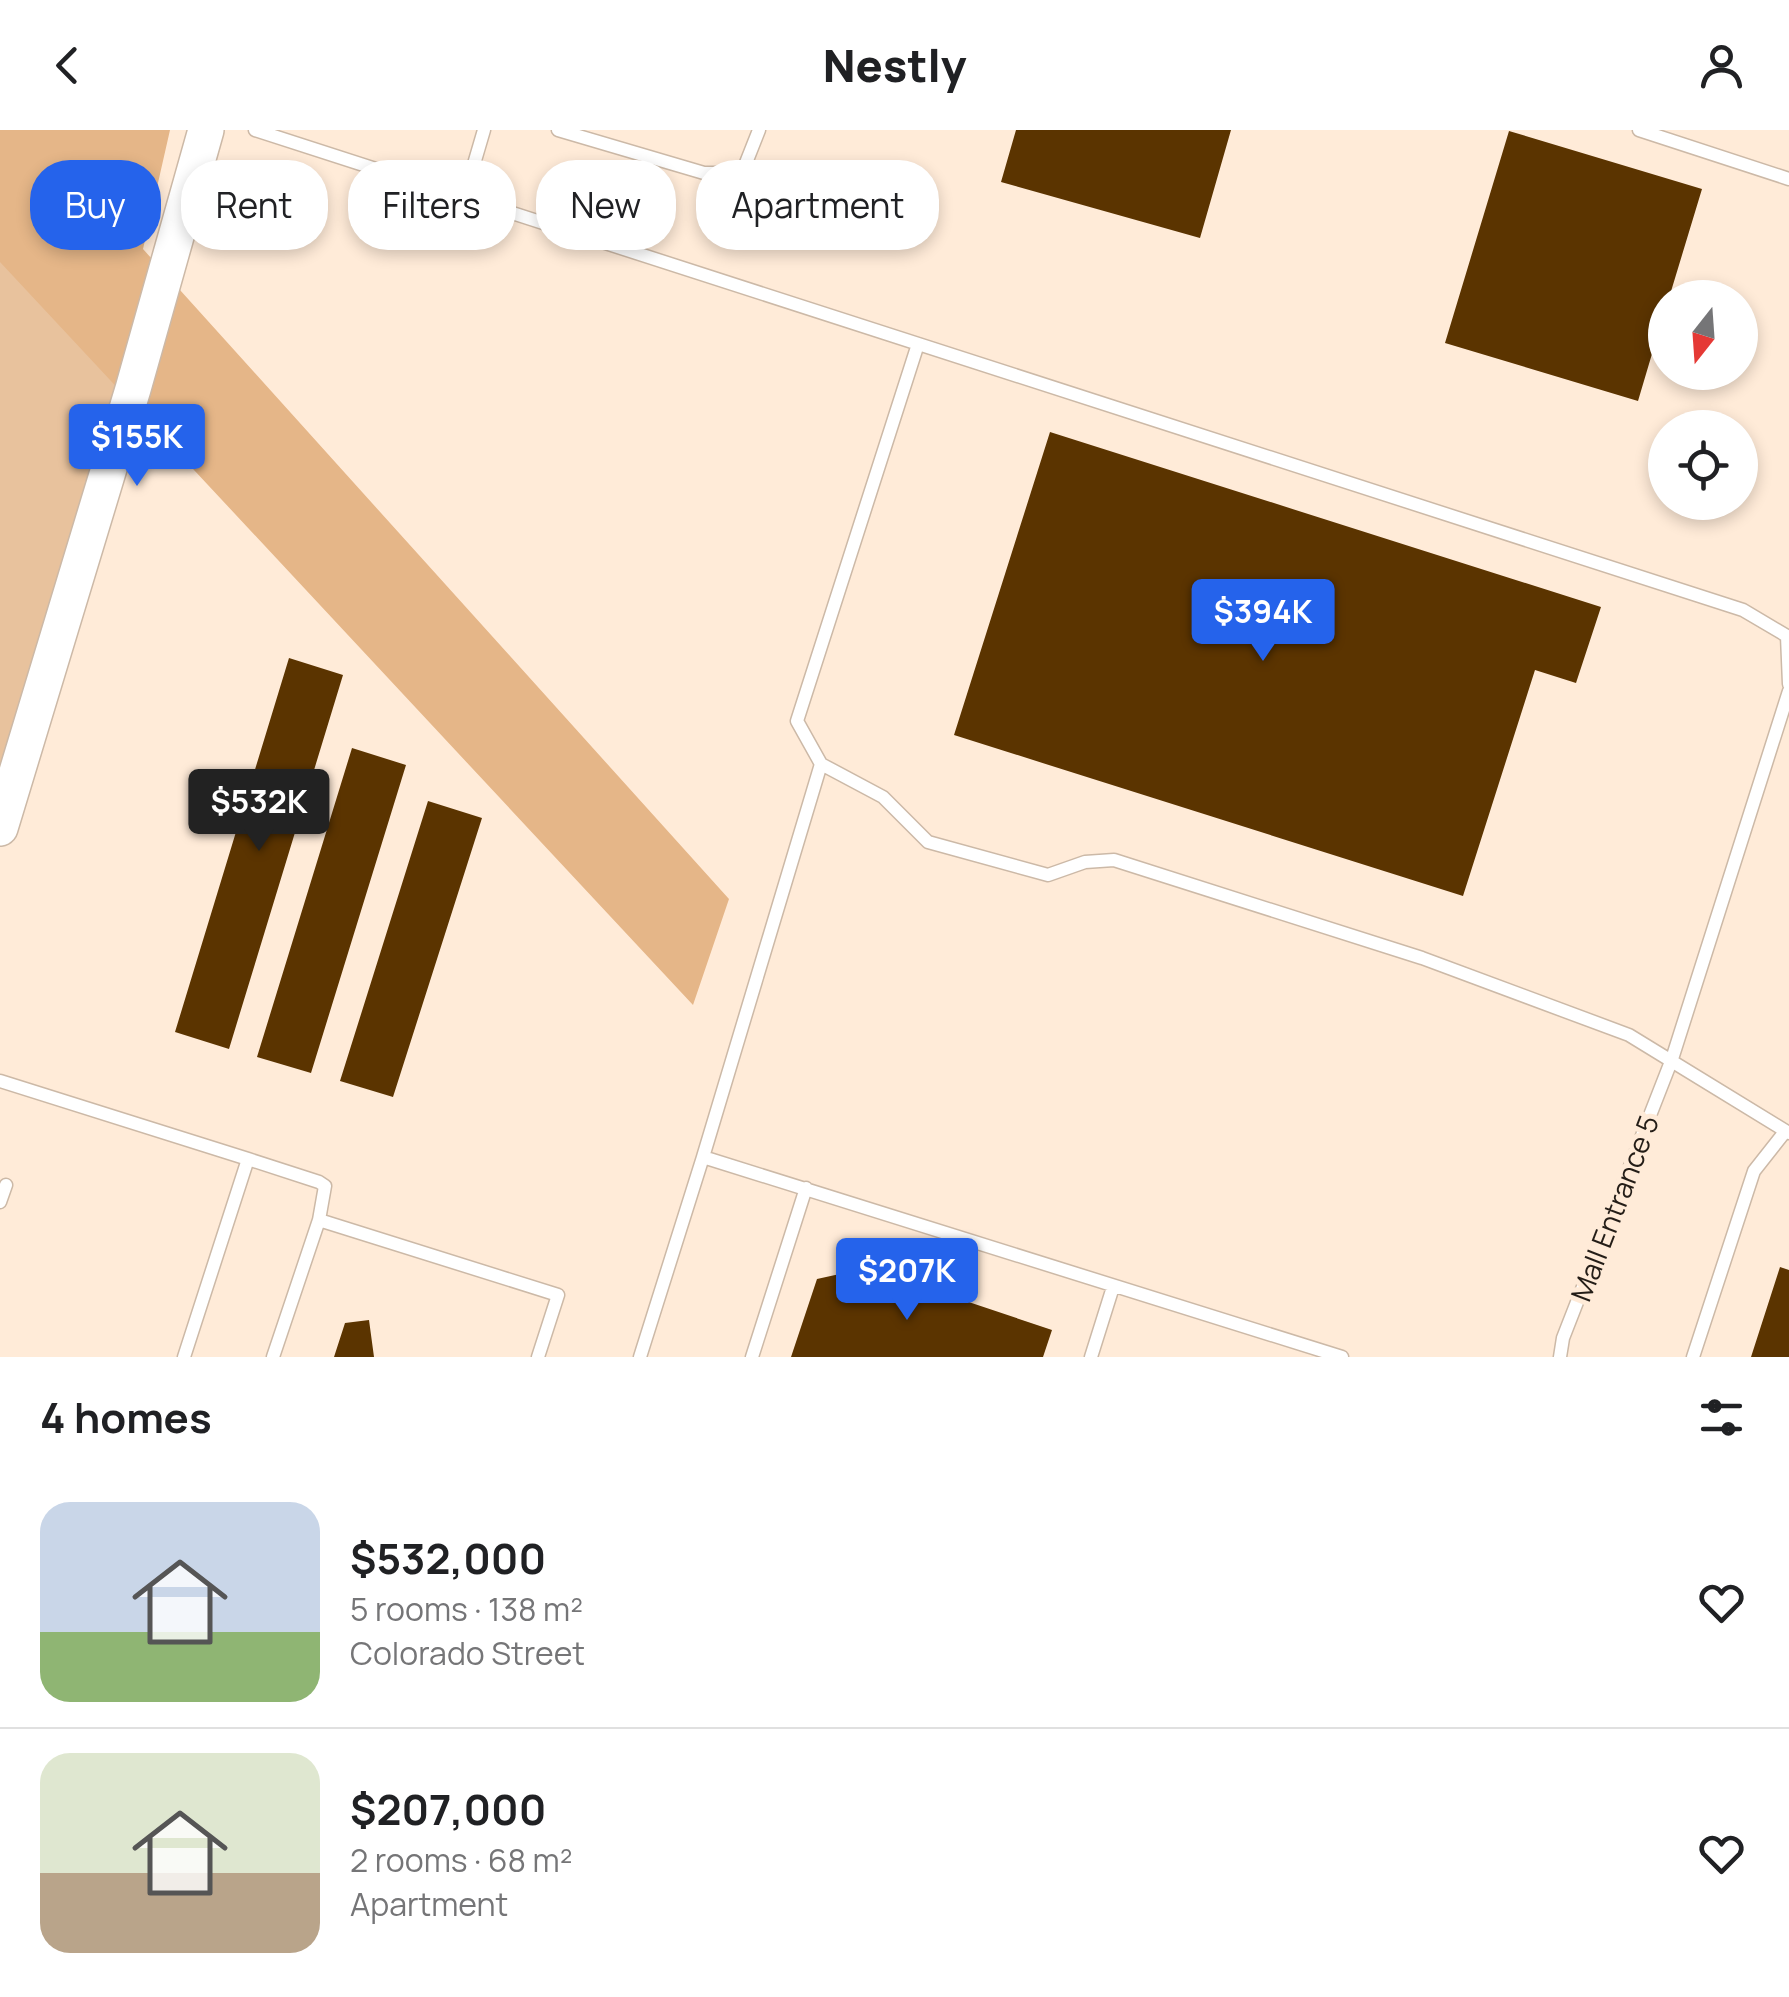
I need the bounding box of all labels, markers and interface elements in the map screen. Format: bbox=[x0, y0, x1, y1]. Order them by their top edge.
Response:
text: Nestly bbox=[823, 34, 966, 96]
icon: back bbox=[40, 38, 95, 93]
icon: person bbox=[1694, 38, 1749, 93]
chip: Buy bbox=[30, 160, 161, 250]
chip: Rent bbox=[181, 160, 328, 250]
chip: Filters bbox=[348, 160, 516, 250]
chip: New bbox=[536, 160, 676, 250]
chip: Apartment bbox=[696, 160, 939, 250]
north arrow bbox=[1648, 280, 1758, 390]
map controls bbox=[1648, 280, 1758, 520]
pin: $155K bbox=[67, 404, 207, 489]
button: locate bbox=[1648, 410, 1758, 520]
text: $155K bbox=[91, 414, 183, 458]
pin: $394K bbox=[1193, 579, 1333, 664]
text: $394K bbox=[1214, 589, 1312, 633]
pin: $532K bbox=[189, 769, 329, 854]
text: $532K bbox=[210, 779, 308, 823]
street label: Mall Entrance 5 bbox=[1561, 1110, 1667, 1306]
pin: $207K bbox=[837, 1238, 977, 1323]
text: $207K bbox=[858, 1248, 956, 1292]
text: 4 homes bbox=[40, 1388, 212, 1446]
icon: filters bbox=[1694, 1390, 1749, 1445]
text: $532,000 bbox=[350, 1529, 546, 1587]
icon: home bbox=[120, 1542, 240, 1662]
icon: heart bbox=[1694, 1575, 1749, 1630]
text: 5 rooms · 138 m² bbox=[350, 1587, 583, 1631]
text: Colorado Street bbox=[350, 1631, 585, 1675]
text: $207,000 bbox=[350, 1780, 546, 1838]
icon: home bbox=[120, 1793, 240, 1913]
icon: heart bbox=[1694, 1826, 1749, 1881]
text: 2 rooms · 68 m² bbox=[350, 1838, 572, 1882]
text: Apartment bbox=[350, 1882, 508, 1926]

